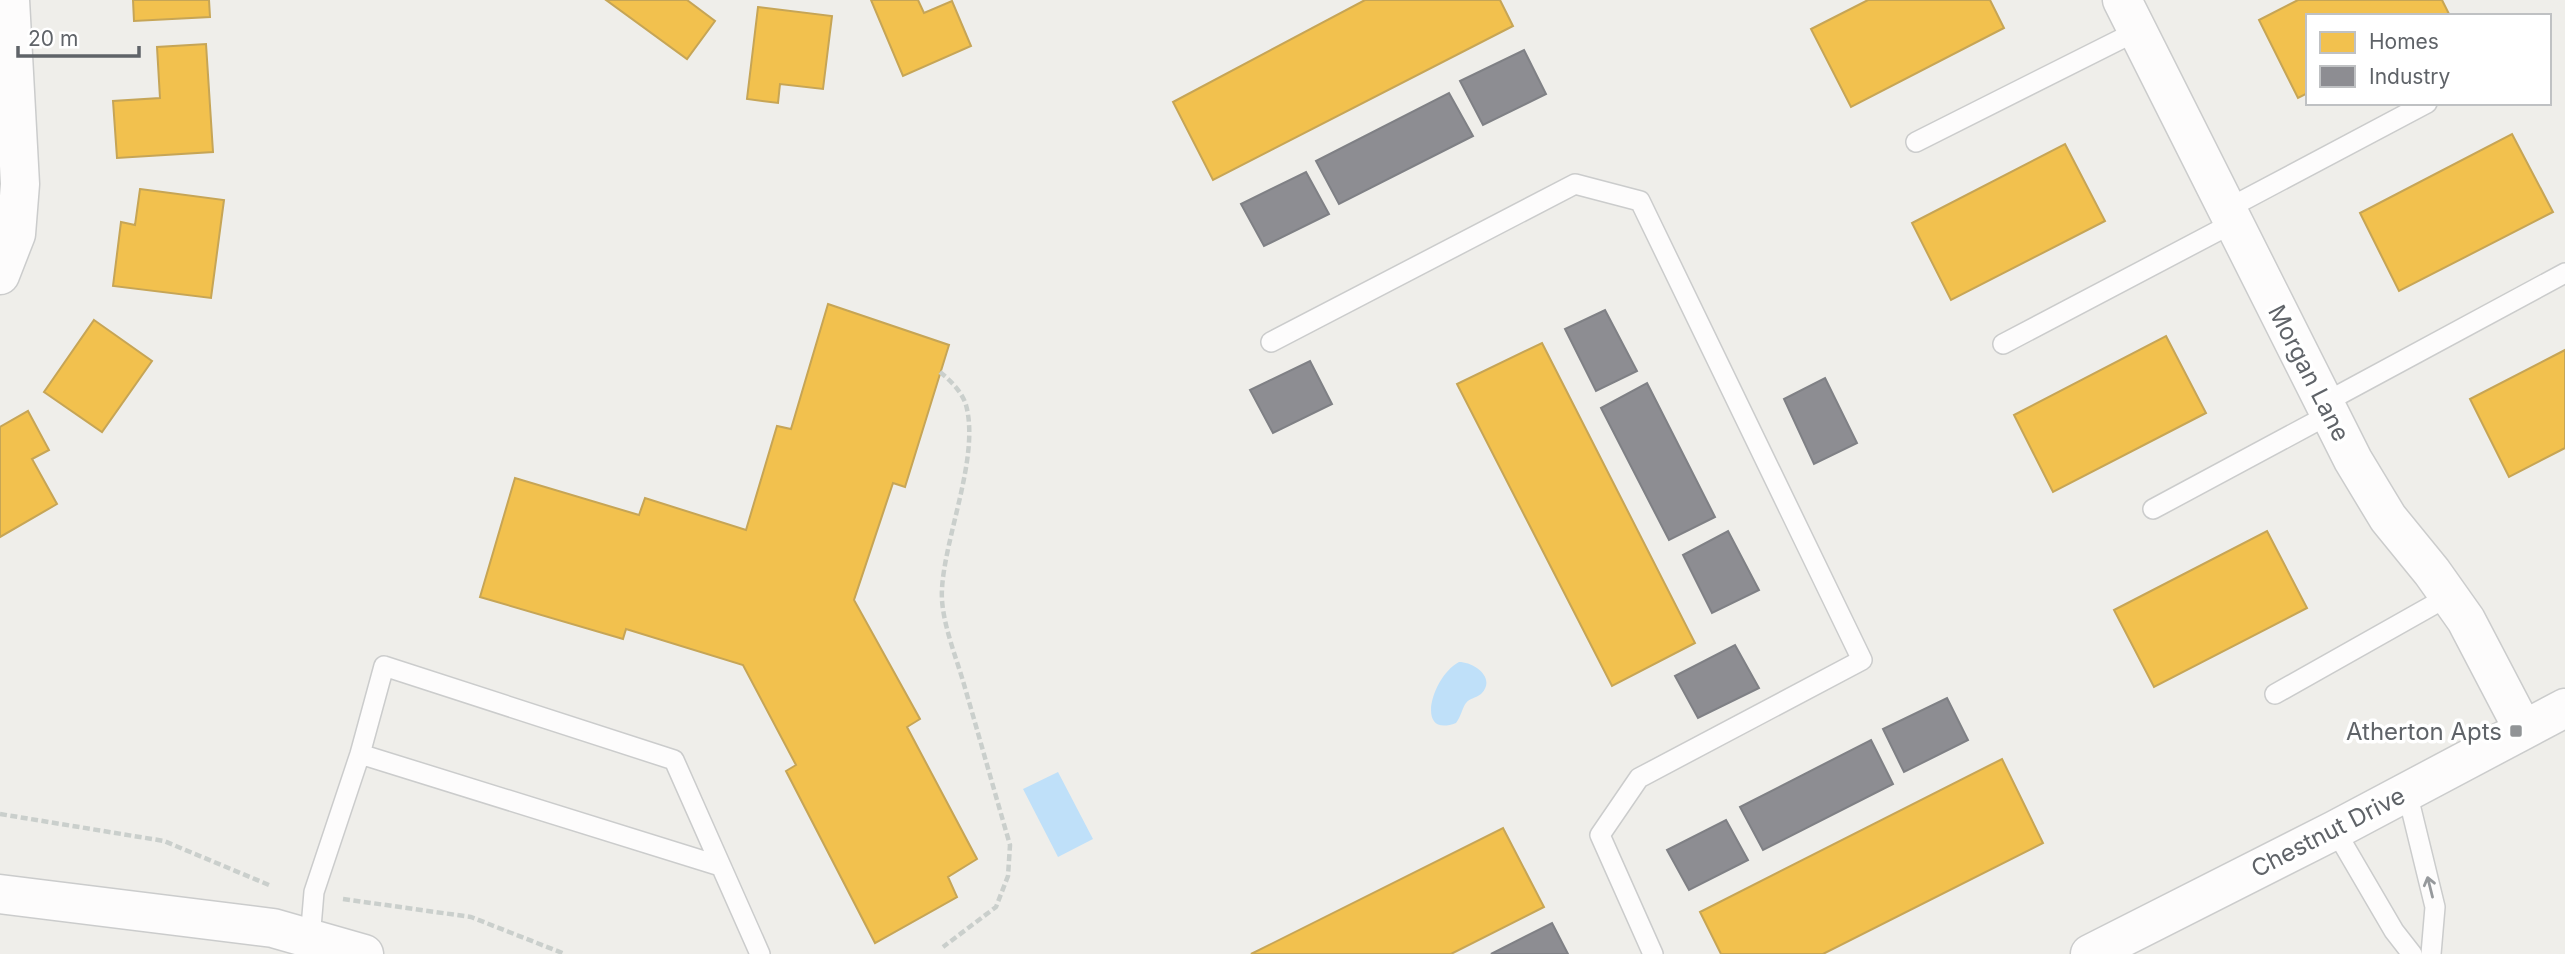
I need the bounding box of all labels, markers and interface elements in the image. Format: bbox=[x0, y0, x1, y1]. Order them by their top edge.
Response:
scale bar bbox=[18, 14, 138, 58]
legend bbox=[2306, 14, 2551, 105]
text: 20 m bbox=[28, 26, 78, 51]
text: Homes bbox=[2369, 29, 2439, 54]
text: Industry bbox=[2369, 64, 2451, 89]
street label: Morgan Lane bbox=[2262, 300, 2356, 446]
place label: Atherton Apts bbox=[2346, 717, 2502, 746]
marker: Atherton Apts bbox=[2508, 723, 2524, 739]
street label: Chestnut Drive bbox=[2246, 781, 2410, 883]
one-way arrow bbox=[2423, 876, 2436, 898]

